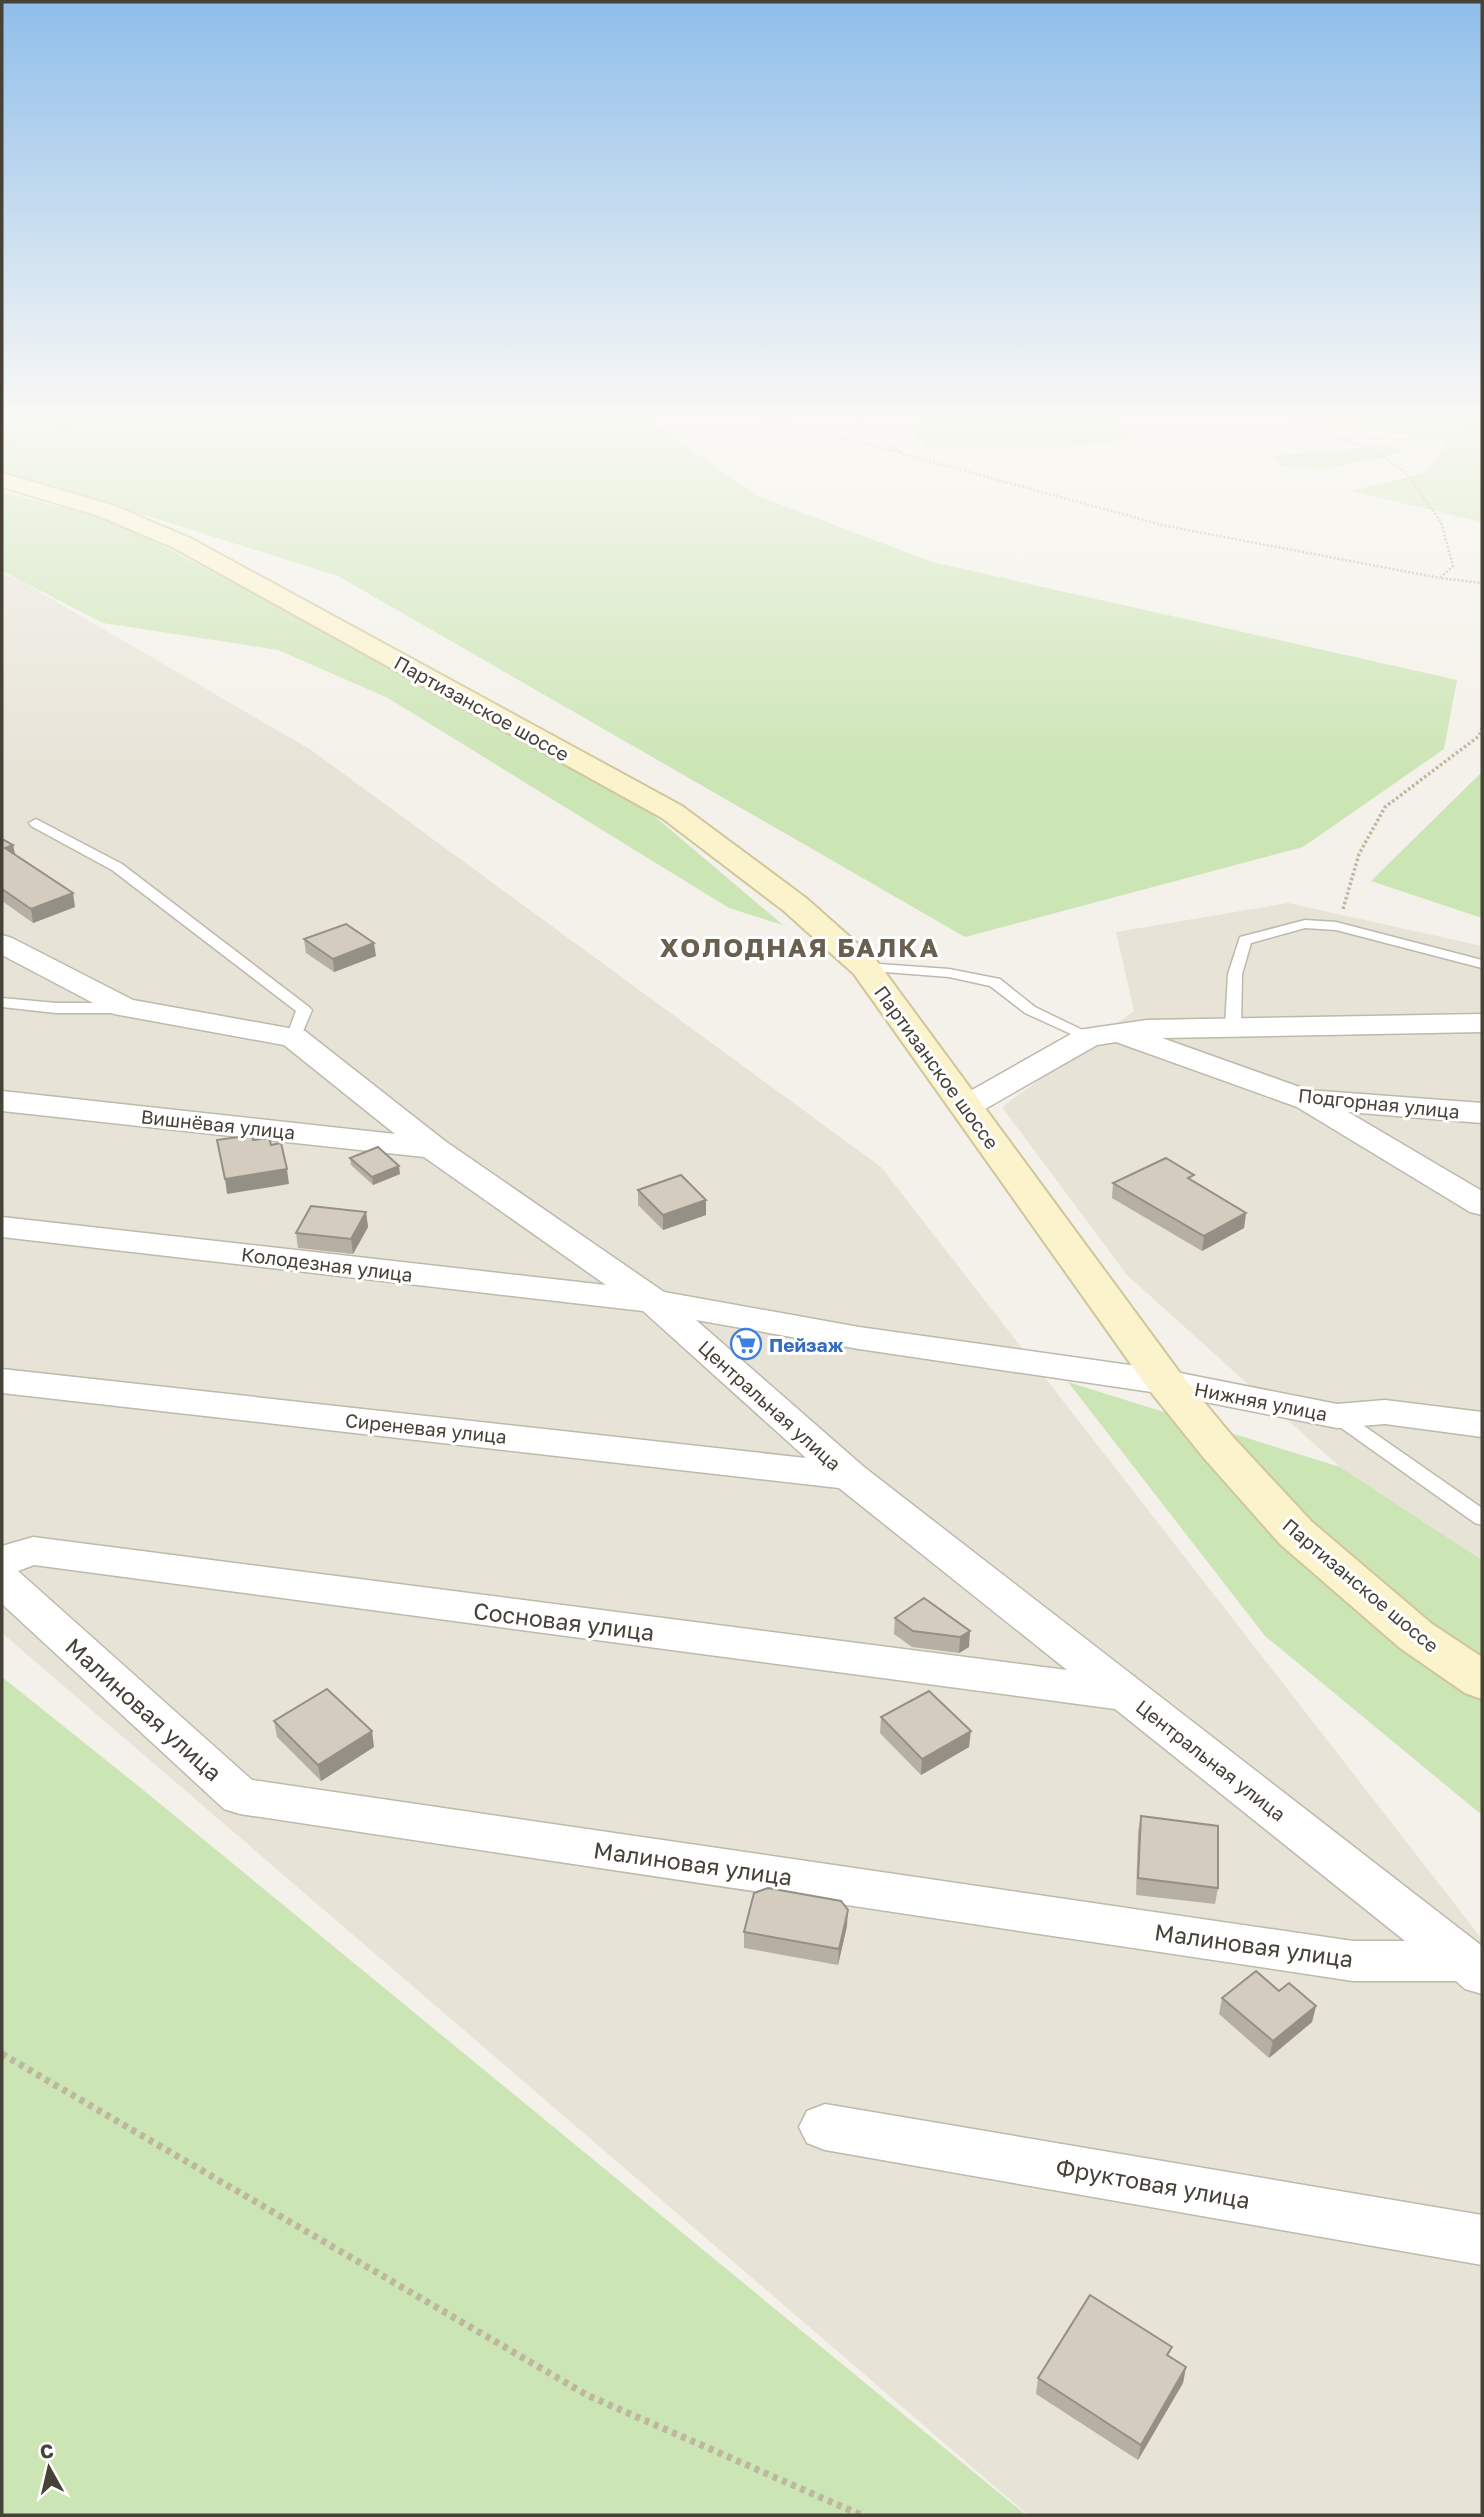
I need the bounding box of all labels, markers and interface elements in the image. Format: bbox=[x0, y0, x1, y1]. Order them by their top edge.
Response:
street label: Партизанское шоссе bbox=[391, 650, 573, 766]
district label: ХОЛОДНАЯ БАЛКА bbox=[660, 932, 940, 963]
street label: Партизанское шоссе bbox=[870, 981, 1004, 1153]
street label: Подгорная улица bbox=[1297, 1083, 1461, 1123]
street label: Вишнёвая улица bbox=[140, 1104, 296, 1144]
street label: Колодезная улица bbox=[240, 1242, 414, 1286]
supermarket icon: Пейзаж bbox=[729, 1327, 763, 1361]
place label: Пейзаж bbox=[769, 1333, 844, 1356]
street label: Центральная улица bbox=[694, 1335, 846, 1475]
street label: Нижняя улица bbox=[1193, 1377, 1329, 1425]
street label: Сиреневая улица bbox=[344, 1408, 508, 1448]
street label: Партизанское шоссе bbox=[1278, 1513, 1444, 1657]
street label: Сосновая улица bbox=[472, 1596, 656, 1646]
street label: Малиновая улица bbox=[60, 1632, 228, 1786]
street label: Центральная улица bbox=[1132, 1694, 1290, 1826]
street label: Малиновая улица bbox=[592, 1835, 794, 1891]
street label: Малиновая улица bbox=[1153, 1917, 1355, 1973]
street label: Фруктовая улица bbox=[1054, 2152, 1252, 2214]
north arrow bbox=[14, 2433, 84, 2503]
text: С bbox=[38, 2438, 55, 2463]

